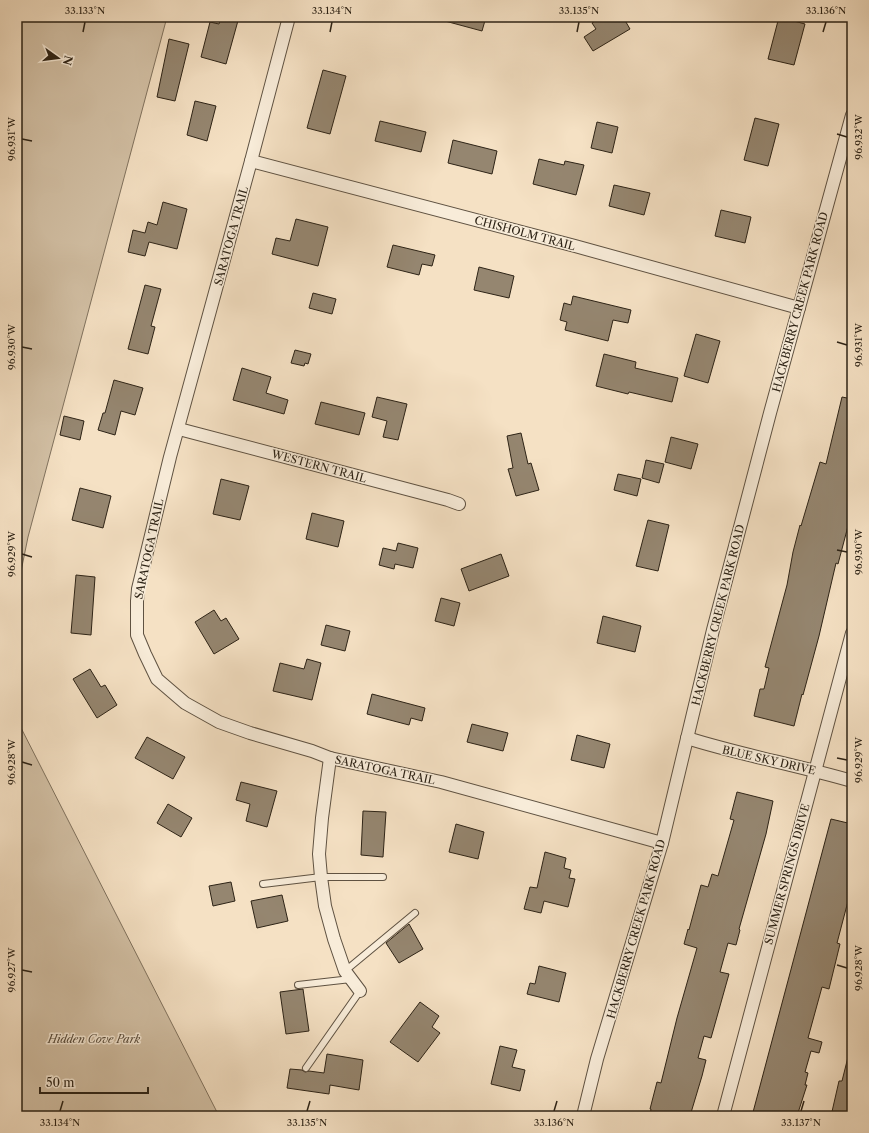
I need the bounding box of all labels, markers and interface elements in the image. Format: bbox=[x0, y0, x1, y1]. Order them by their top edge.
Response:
text: 33.133°N bbox=[65, 4, 105, 17]
text: 33.134°N bbox=[312, 4, 352, 17]
text: 33.135°N bbox=[559, 4, 599, 17]
text: 33.136°N bbox=[806, 4, 846, 17]
north arrow bbox=[38, 38, 78, 78]
text: N bbox=[60, 54, 76, 67]
text: 96.932°W bbox=[852, 113, 865, 160]
text: 96.931°W bbox=[5, 116, 18, 161]
street label: SARATOGA TRAIL bbox=[211, 184, 251, 287]
street label: HACKBERRY CREEK PARK ROAD bbox=[769, 210, 831, 394]
street label: CHISHOLM TRAIL bbox=[473, 213, 578, 253]
text: 96.931°W bbox=[852, 322, 865, 367]
text: 96.930°W bbox=[5, 323, 18, 370]
street label: WESTERN TRAIL bbox=[269, 446, 369, 486]
street label: SARATOGA TRAIL bbox=[132, 497, 167, 600]
street label: HACKBERRY CREEK PARK ROAD bbox=[689, 523, 747, 707]
text: 96.930°W bbox=[852, 528, 865, 575]
text: 96.929°W bbox=[5, 530, 18, 577]
text: 96.929°W bbox=[852, 736, 865, 783]
text: 96.928°W bbox=[5, 738, 18, 785]
street label: BLUE SKY DRIVE bbox=[721, 742, 818, 778]
street label: SARATOGA TRAIL bbox=[334, 753, 437, 788]
street label: SUMMER SPRINGS DRIVE bbox=[761, 802, 813, 946]
street label: HACKBERRY CREEK PARK ROAD bbox=[604, 837, 668, 1020]
text: 96.928°W bbox=[852, 944, 865, 991]
text: 96.927°W bbox=[5, 947, 18, 992]
park label: Hidden Cove Park bbox=[47, 1032, 140, 1046]
scale bar bbox=[40, 1069, 148, 1095]
text: 50 m bbox=[46, 1075, 75, 1090]
text: 33.134°N bbox=[40, 1116, 80, 1129]
text: 33.135°N bbox=[287, 1116, 327, 1129]
text: 33.136°N bbox=[534, 1116, 574, 1129]
text: 33.137°N bbox=[781, 1116, 821, 1129]

